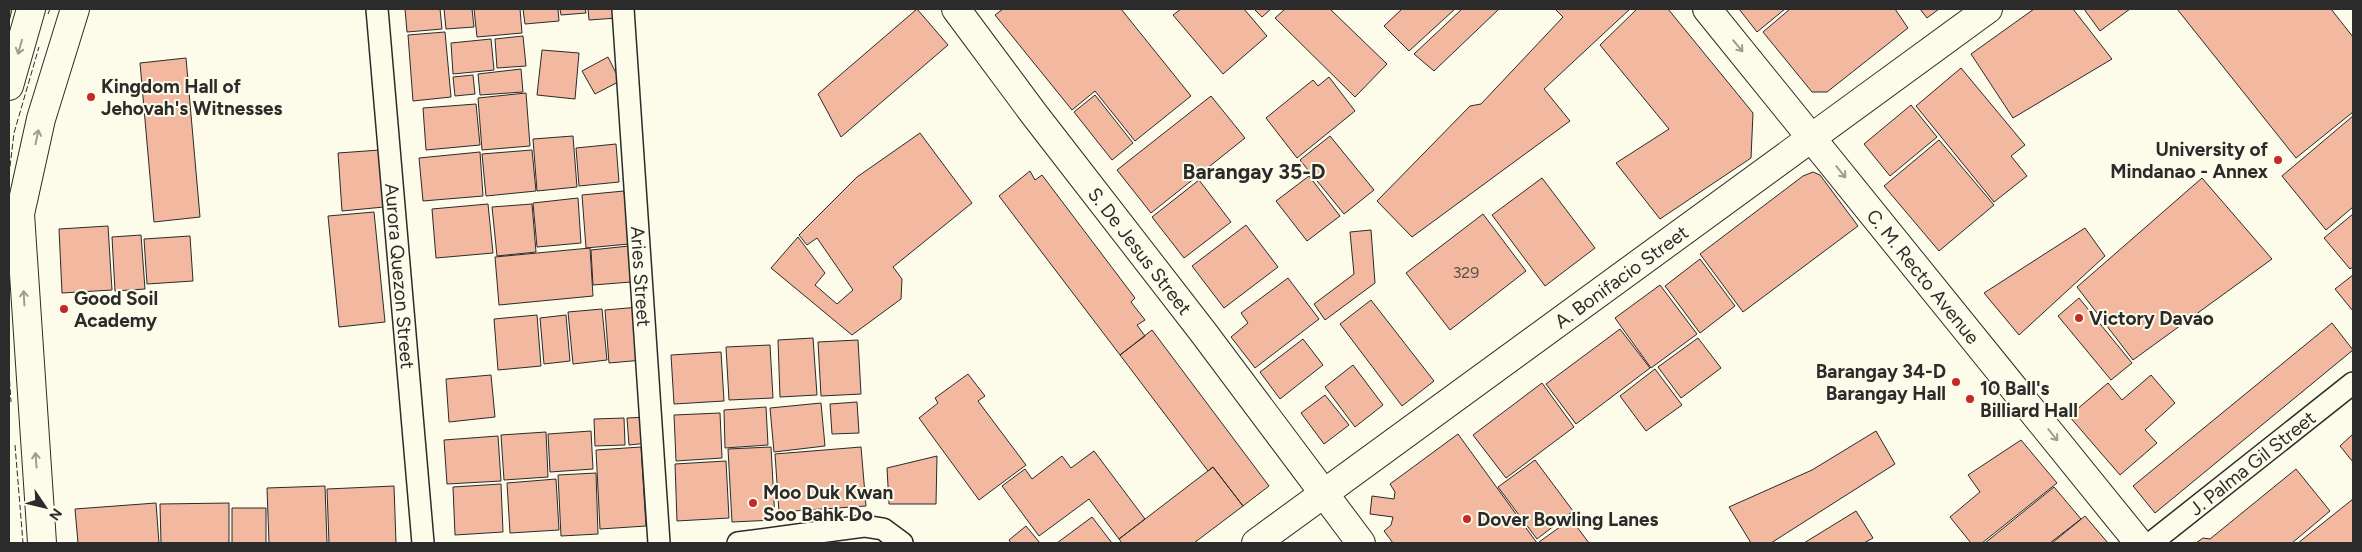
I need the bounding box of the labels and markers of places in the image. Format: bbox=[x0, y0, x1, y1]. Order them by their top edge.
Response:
place label: Kingdom Hall of Jehovah's Witnesses bbox=[101, 75, 283, 120]
marker: Kingdom Hall of Jehovah's Witnesses bbox=[85, 91, 97, 103]
place label: University of Mindanao - Annex bbox=[2110, 138, 2269, 183]
marker: University of Mindanao - Annex bbox=[2272, 154, 2284, 166]
place label: Good Soil Academy bbox=[74, 287, 158, 332]
marker: Good Soil Academy bbox=[58, 303, 70, 315]
place label: Victory Davao bbox=[2089, 307, 2214, 330]
marker: Victory Davao bbox=[2073, 312, 2085, 324]
place label: Barangay 34-D Barangay Hall bbox=[1816, 360, 1946, 405]
marker: Barangay 34-D Barangay Hall bbox=[1950, 376, 1962, 388]
place label: 10 Ball's Billiard Hall bbox=[1980, 377, 2078, 422]
marker: 10 Ball's Billiard Hall bbox=[1964, 393, 1976, 405]
place label: Moo Duk Kwan Soo Bahk Do bbox=[763, 481, 893, 526]
marker: Moo Duk Kwan Soo Bahk Do bbox=[747, 497, 759, 509]
place label: Dover Bowling Lanes bbox=[1477, 508, 1659, 531]
marker: Dover Bowling Lanes bbox=[1461, 513, 1473, 525]

